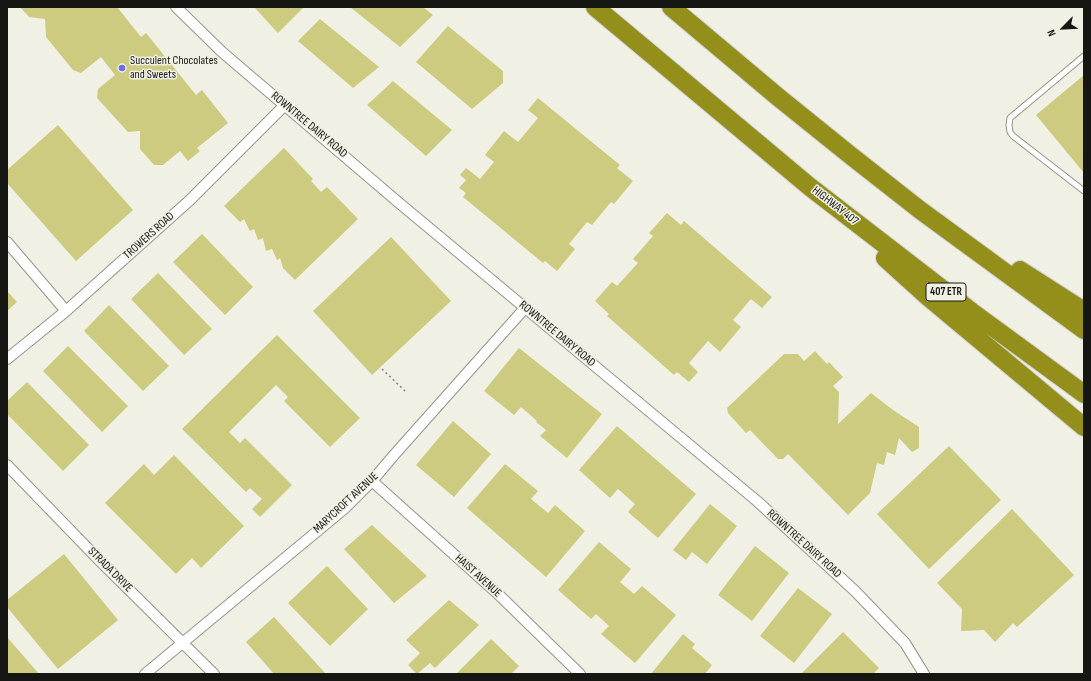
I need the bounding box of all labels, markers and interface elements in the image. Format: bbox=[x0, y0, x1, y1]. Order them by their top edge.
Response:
north arrow bbox=[1043, 8, 1083, 48]
text: N bbox=[1044, 28, 1059, 38]
place label: Succulent Chocolates and Sweets bbox=[130, 54, 218, 82]
marker: Succulent Chocolates and Sweets bbox=[117, 63, 127, 73]
street label: ROWNTREE DAIRY ROAD bbox=[268, 89, 350, 161]
street label: HIGHWAY 407 bbox=[809, 183, 861, 229]
street label: TROWERS ROAD bbox=[120, 209, 178, 263]
road number: 407 ETR bbox=[926, 283, 966, 301]
street label: ROWNTREE DAIRY ROAD bbox=[516, 298, 598, 370]
street label: MARYCROFT AVENUE bbox=[311, 469, 381, 537]
street label: ROWNTREE DAIRY ROAD bbox=[764, 507, 844, 581]
street label: STRADA DRIVE bbox=[85, 545, 135, 595]
street label: HAIST AVENUE bbox=[452, 551, 504, 601]

